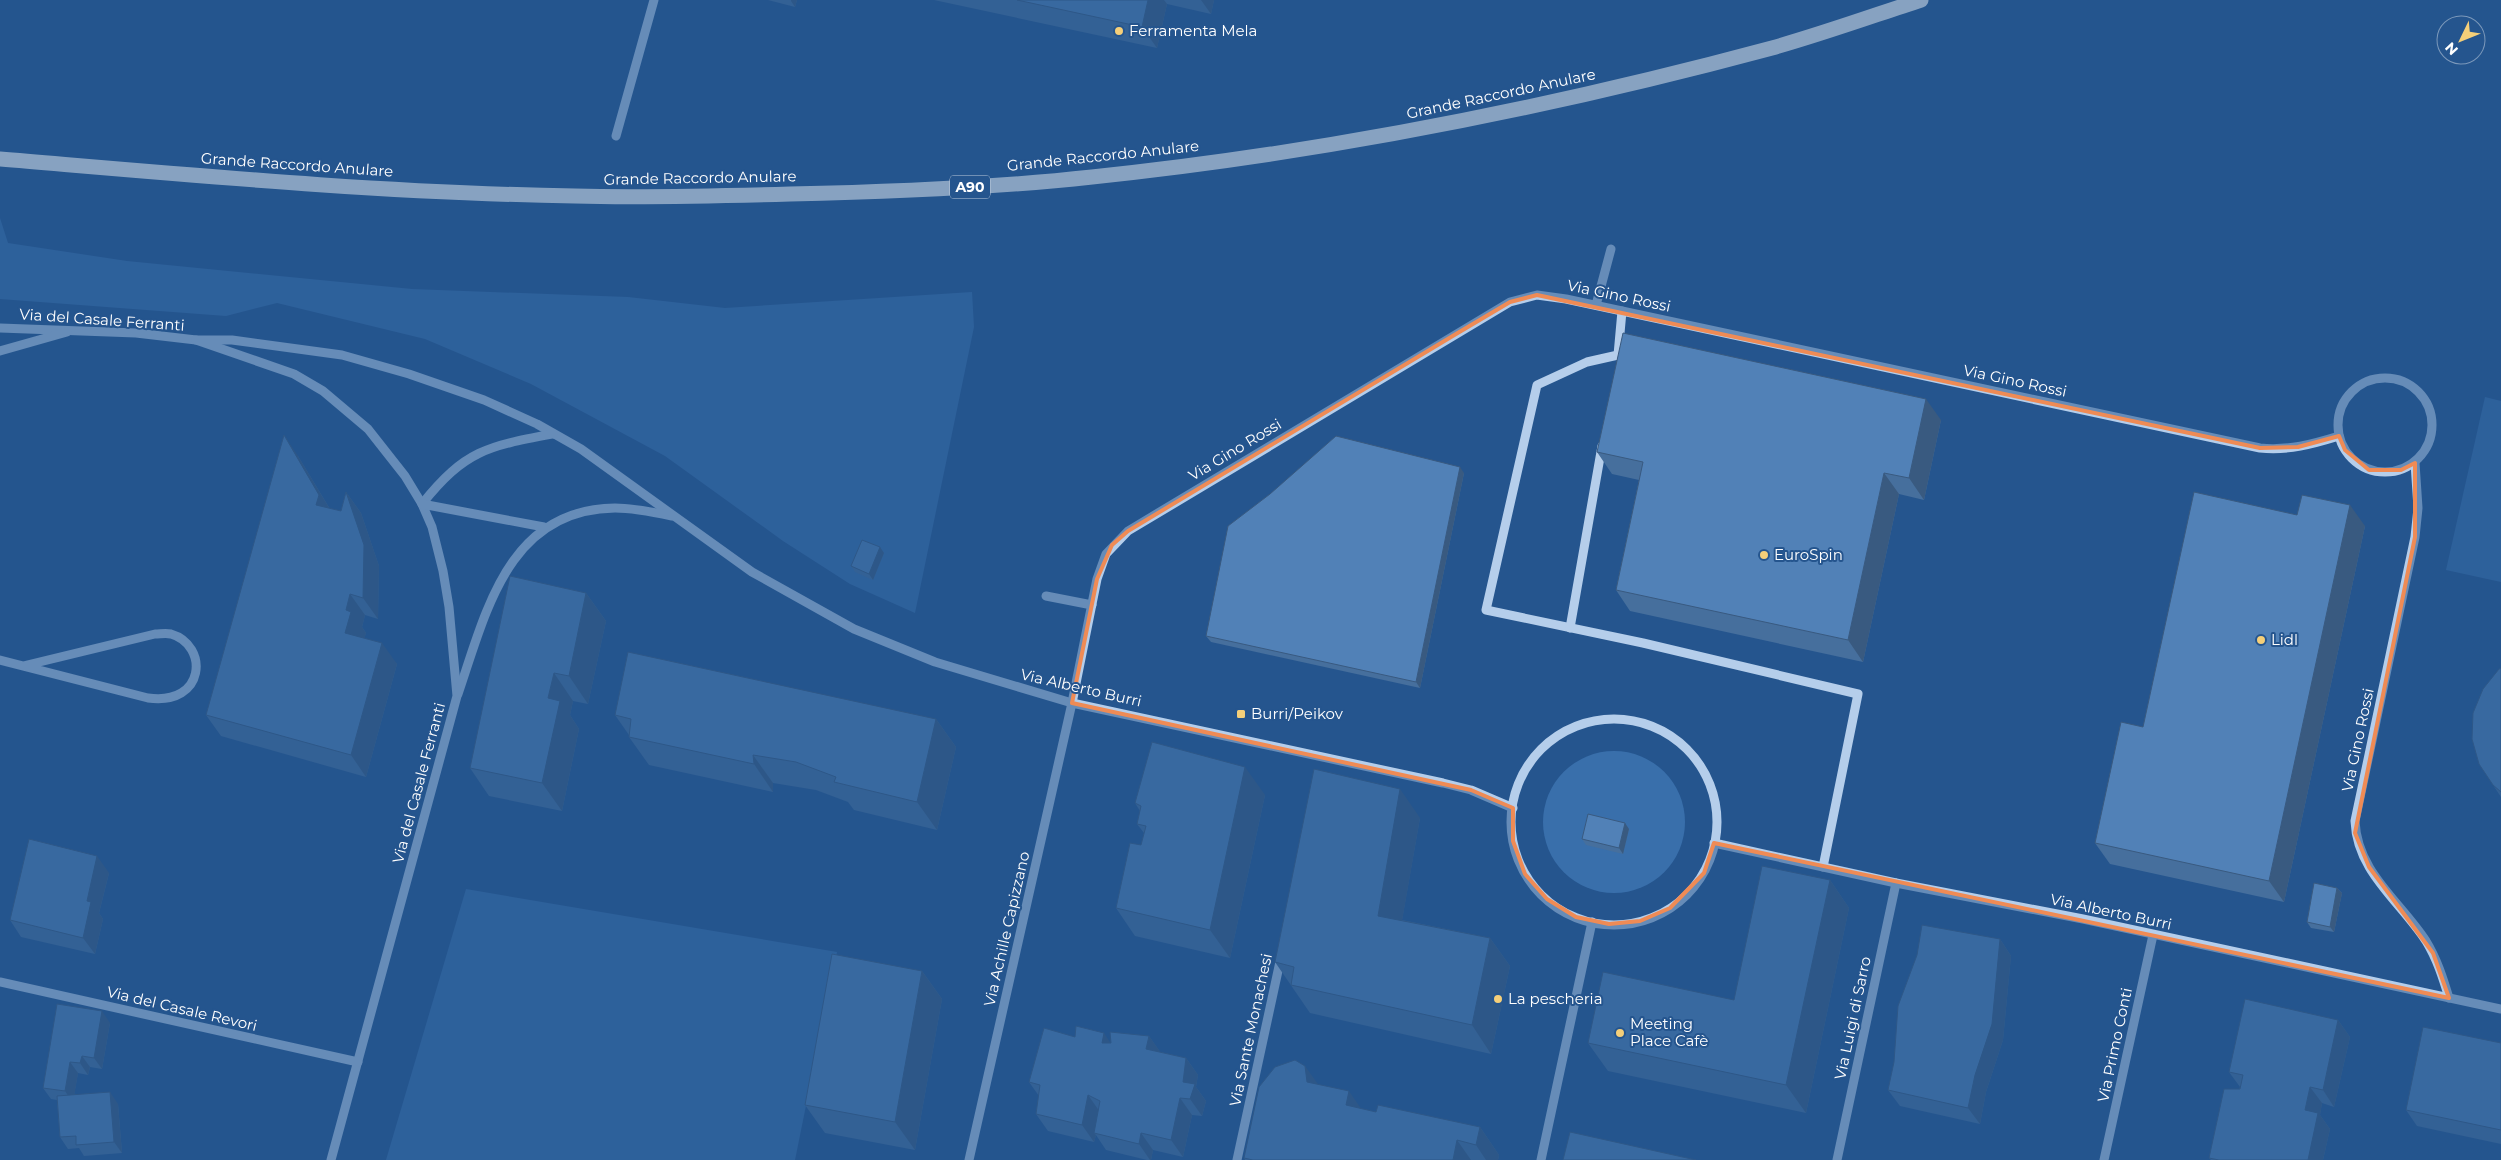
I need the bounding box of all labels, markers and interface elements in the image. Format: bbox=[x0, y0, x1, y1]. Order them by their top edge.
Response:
north arrow bbox=[2436, 15, 2486, 65]
place label: Ferramenta Mela bbox=[1129, 21, 1257, 40]
marker: Ferramenta Mela bbox=[1113, 25, 1125, 37]
text: N bbox=[2441, 39, 2462, 59]
street label: Grande Raccordo Anulare bbox=[1405, 64, 1597, 123]
street label: Grande Raccordo Anulare bbox=[1006, 136, 1200, 175]
street label: Grande Raccordo Anulare bbox=[200, 148, 394, 181]
street label: Grande Raccordo Anulare bbox=[603, 166, 797, 189]
road number: A90 bbox=[950, 176, 990, 198]
street label: Via Gino Rossi bbox=[1566, 275, 1672, 316]
street label: Via del Casale Ferranti bbox=[19, 304, 185, 335]
street label: Via Gino Rossi bbox=[1962, 360, 2068, 401]
street label: Via Gino Rossi bbox=[1185, 414, 1285, 485]
place label: EuroSpin bbox=[1774, 545, 1843, 564]
marker: EuroSpin bbox=[1758, 549, 1770, 561]
place label: Lidl bbox=[2271, 630, 2298, 649]
marker: Lidl bbox=[2255, 634, 2267, 646]
street label: Via Alberto Burri bbox=[1019, 664, 1143, 711]
street label: Via Gino Rossi bbox=[2337, 687, 2378, 793]
street label: Via del Casale Ferranti bbox=[388, 700, 449, 865]
place label: Burri/Peikov bbox=[1251, 704, 1344, 723]
marker: Burri/Peikov bbox=[1235, 708, 1247, 720]
street label: Via Achille Capizzano bbox=[979, 849, 1034, 1008]
street label: Via Alberto Burri bbox=[2049, 889, 2174, 934]
street label: Via Sante Monachesi bbox=[1225, 952, 1276, 1108]
street label: Via Luigi di Sarro bbox=[1830, 955, 1875, 1081]
street label: Via del Casale Revori bbox=[105, 982, 259, 1035]
street label: Via Primo Conti bbox=[2093, 986, 2136, 1104]
place label: La pescheria bbox=[1508, 989, 1602, 1008]
marker: La pescheria bbox=[1492, 993, 1504, 1005]
place label: Meeting Place Cafè bbox=[1630, 1014, 1708, 1050]
marker: Meeting Place Cafè bbox=[1614, 1027, 1626, 1039]

